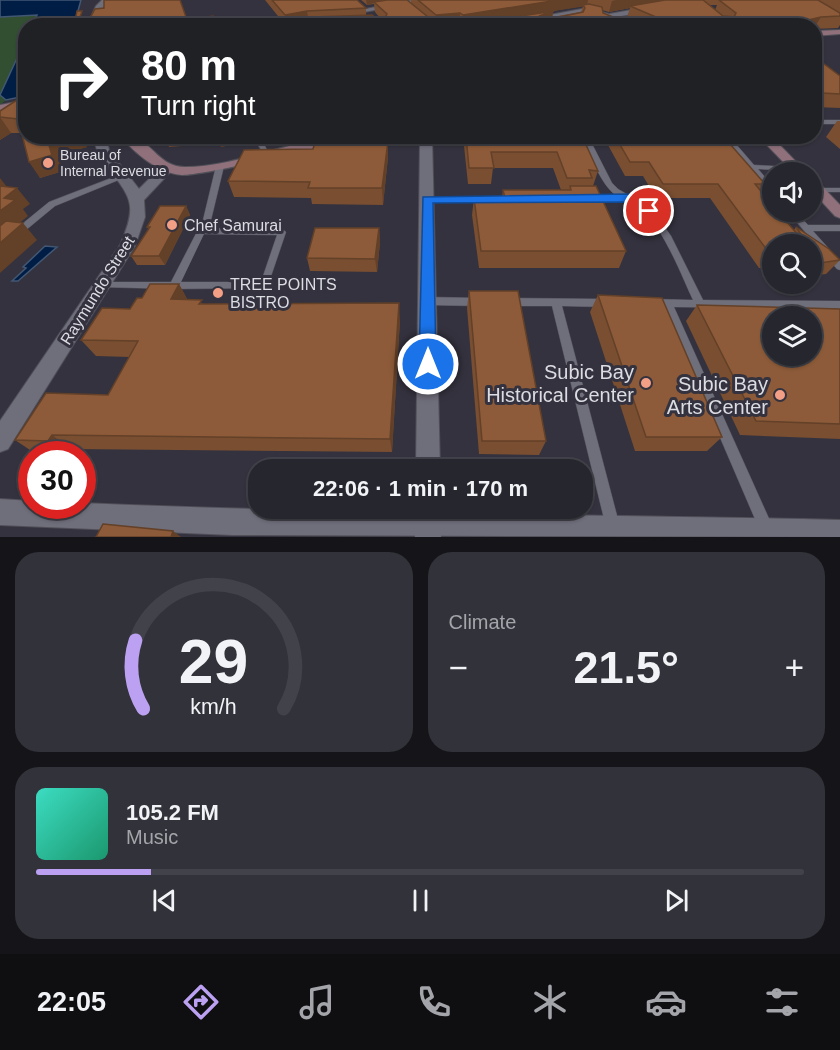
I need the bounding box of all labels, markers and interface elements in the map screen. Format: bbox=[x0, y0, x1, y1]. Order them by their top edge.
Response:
icon: right bbox=[42, 42, 120, 120]
text: 80 m bbox=[141, 42, 237, 89]
text: Turn right bbox=[141, 91, 256, 121]
place label: Bureau of Internal Revenue bbox=[60, 147, 167, 179]
marker: Bureau of Internal Revenue bbox=[41, 156, 55, 170]
map controls bbox=[762, 162, 822, 366]
button: sound bbox=[762, 162, 822, 222]
pin bbox=[623, 185, 674, 236]
icon: arrive bbox=[632, 194, 665, 227]
place label: Chef Samurai bbox=[184, 217, 282, 234]
marker: Chef Samurai bbox=[165, 218, 179, 232]
street label: Raymundo Street bbox=[57, 232, 138, 348]
button: search bbox=[762, 234, 822, 294]
place label: TREE POINTS BISTRO bbox=[230, 276, 337, 311]
marker: TREE POINTS BISTRO bbox=[211, 286, 225, 300]
button: layers bbox=[762, 306, 822, 366]
position arrow bbox=[396, 332, 460, 396]
place label: Subic Bay Historical Center bbox=[486, 361, 634, 406]
place label: Subic Bay Arts Center bbox=[667, 373, 768, 418]
marker: Subic Bay Historical Center bbox=[639, 376, 653, 390]
marker: Subic Bay Arts Center bbox=[773, 388, 787, 402]
speed limit sign: 30 bbox=[18, 441, 96, 519]
text: 22:06 · 1 min · 170 m bbox=[313, 476, 528, 501]
text: Climate bbox=[449, 611, 516, 633]
text: 29 bbox=[179, 627, 248, 696]
text: 21.5° bbox=[573, 642, 679, 693]
text: − bbox=[449, 649, 468, 686]
text: + bbox=[785, 649, 804, 686]
text: km/h bbox=[191, 695, 237, 719]
text: 105.2 FM bbox=[126, 800, 219, 825]
text: Music bbox=[126, 826, 178, 848]
icon: previous bbox=[148, 884, 181, 917]
icon: pause bbox=[404, 884, 437, 917]
icon: next bbox=[660, 884, 693, 917]
icon: directions bbox=[180, 981, 222, 1023]
icon: music bbox=[296, 981, 338, 1023]
icon: phone bbox=[413, 981, 455, 1023]
icon: climate bbox=[529, 981, 571, 1023]
icon: car bbox=[645, 981, 687, 1023]
icon: filters bbox=[761, 981, 803, 1023]
text: 22:05 bbox=[37, 987, 106, 1017]

